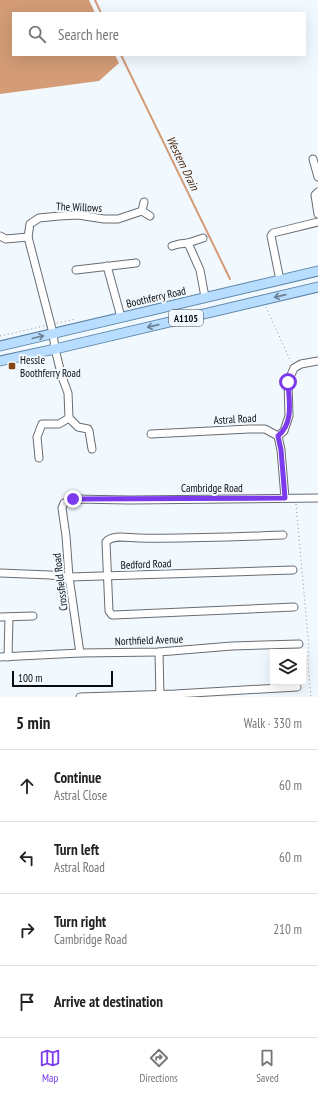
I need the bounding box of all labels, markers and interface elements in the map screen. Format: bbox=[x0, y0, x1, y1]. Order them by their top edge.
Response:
search box bbox=[12, 12, 306, 56]
icon: search bbox=[26, 23, 48, 45]
text: Search here bbox=[58, 25, 119, 44]
water label: Western Drain bbox=[164, 134, 203, 193]
street label: The Willows bbox=[56, 199, 103, 215]
street label: Boothferry Road bbox=[125, 283, 187, 311]
one-way arrow bbox=[274, 293, 287, 301]
road number: A1105 bbox=[169, 310, 203, 326]
one-way arrow bbox=[147, 323, 160, 330]
one-way arrow bbox=[31, 332, 44, 340]
place label: Hessle Boothferry Road bbox=[20, 353, 81, 380]
marker: Hessle Boothferry Road bbox=[7, 361, 17, 371]
route start bbox=[279, 373, 297, 391]
street label: Astral Road bbox=[213, 411, 257, 427]
street label: Cambridge Road bbox=[181, 481, 243, 495]
route end bbox=[64, 490, 82, 508]
street label: Crossfield Road bbox=[49, 552, 70, 612]
street label: Bedford Road bbox=[120, 556, 172, 572]
street label: Northfield Avenue bbox=[115, 632, 184, 648]
map controls bbox=[270, 649, 306, 685]
button: layers bbox=[270, 649, 306, 685]
scale bar bbox=[12, 669, 113, 688]
text: 100 m bbox=[18, 671, 42, 685]
text: 5 min bbox=[16, 712, 50, 734]
text: Walk · 330 m bbox=[244, 715, 302, 732]
text: Continue bbox=[54, 768, 101, 787]
icon: ahead bbox=[16, 775, 38, 797]
text: 60 m bbox=[279, 777, 302, 794]
text: Astral Close bbox=[54, 787, 107, 804]
text: Turn left bbox=[54, 840, 99, 859]
icon: left bbox=[16, 847, 38, 869]
text: 60 m bbox=[279, 849, 302, 866]
text: Astral Road bbox=[54, 859, 105, 876]
text: Turn right bbox=[54, 912, 106, 931]
icon: right bbox=[16, 919, 38, 941]
text: 210 m bbox=[273, 921, 302, 938]
text: Cambridge Road bbox=[54, 931, 127, 948]
icon: arrive bbox=[16, 991, 38, 1013]
text: Arrive at destination bbox=[54, 992, 163, 1011]
tab: Map bbox=[39, 1047, 61, 1085]
tab: Directions bbox=[140, 1047, 178, 1085]
tab: Saved bbox=[256, 1047, 279, 1085]

